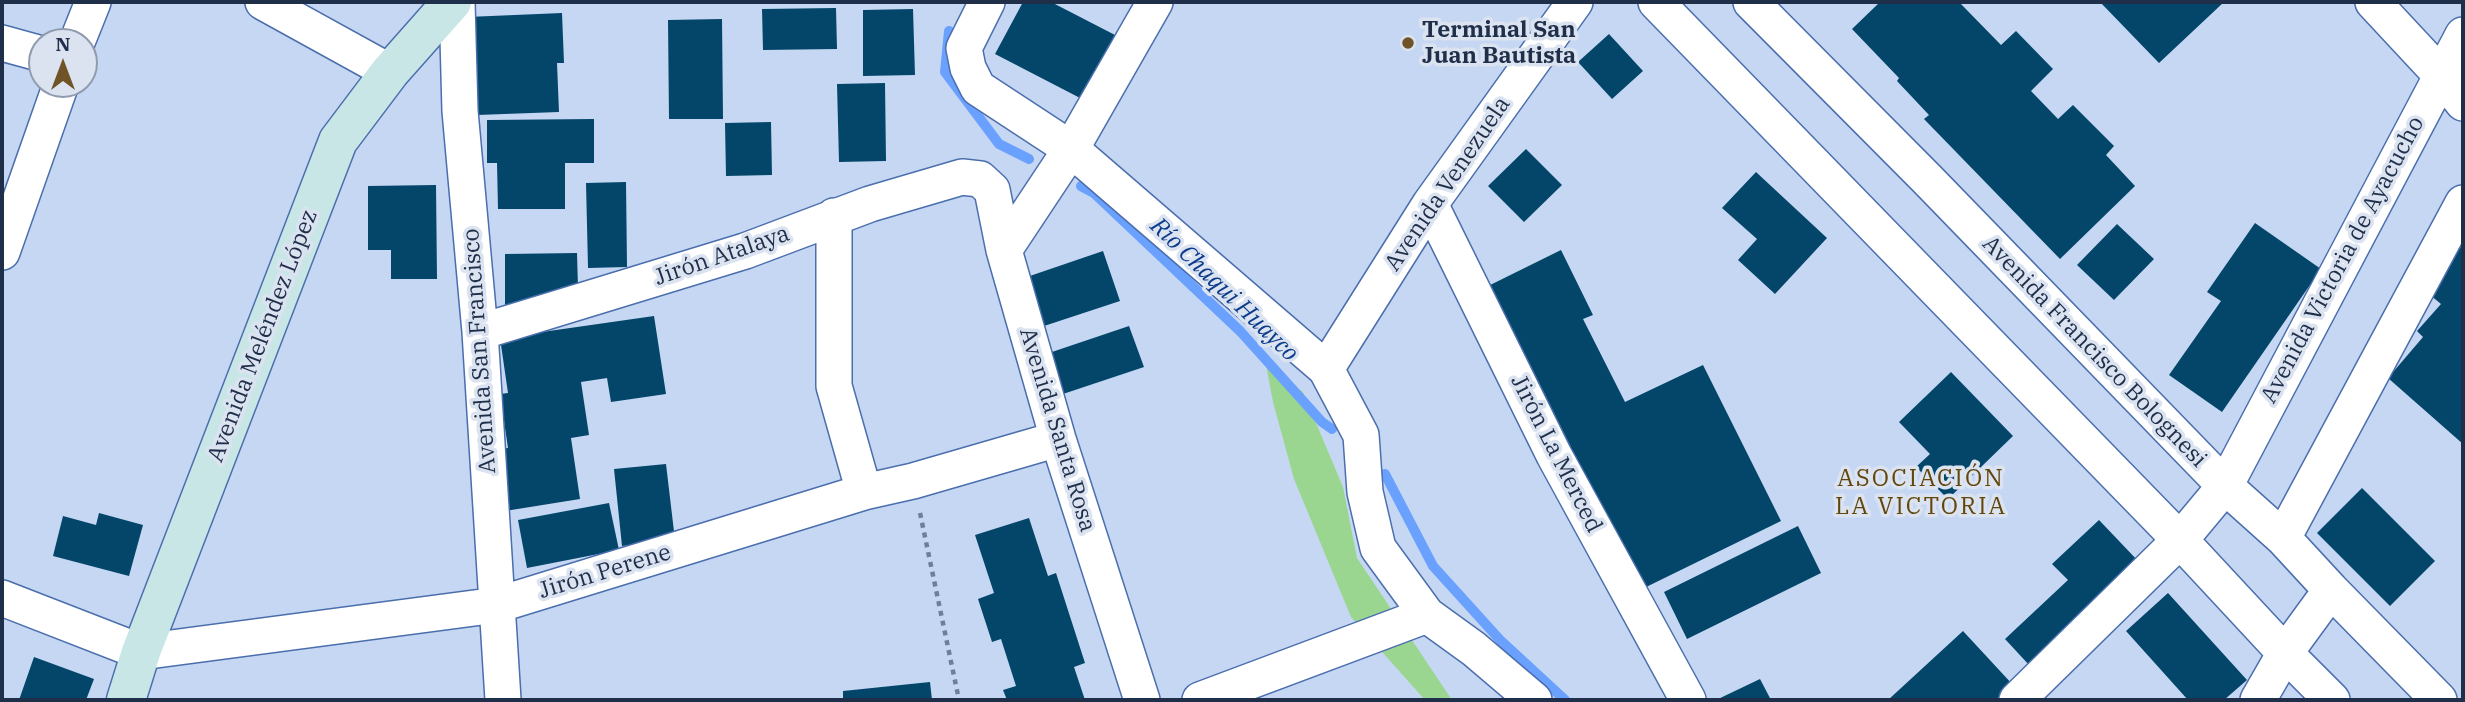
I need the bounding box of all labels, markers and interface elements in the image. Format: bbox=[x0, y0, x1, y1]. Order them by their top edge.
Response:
place label: Terminal San Juan Bautista bbox=[1422, 16, 1576, 70]
north arrow bbox=[28, 28, 98, 98]
text: N bbox=[55, 32, 71, 56]
marker: Terminal San Juan Bautista bbox=[1400, 35, 1416, 51]
street label: Avenida Venezuela bbox=[1379, 92, 1517, 276]
street label: Avenida Victoria de Ayacucho bbox=[2256, 112, 2430, 408]
street label: Avenida Meléndez López bbox=[202, 206, 324, 466]
water label: Río Chaqui Huayco bbox=[1144, 212, 1304, 368]
street label: Jirón Atalaya bbox=[651, 220, 793, 292]
street label: Avenida San Francisco bbox=[458, 227, 502, 475]
street label: Avenida Francisco Bolognesi bbox=[1976, 230, 2212, 474]
street label: Avenida Santa Rosa bbox=[1013, 325, 1101, 535]
street label: Jirón La Merced bbox=[1504, 371, 1608, 537]
district label: ASOCIACIÓN LA VICTORIA bbox=[1836, 465, 2006, 521]
street label: Jirón Perene bbox=[536, 539, 674, 605]

